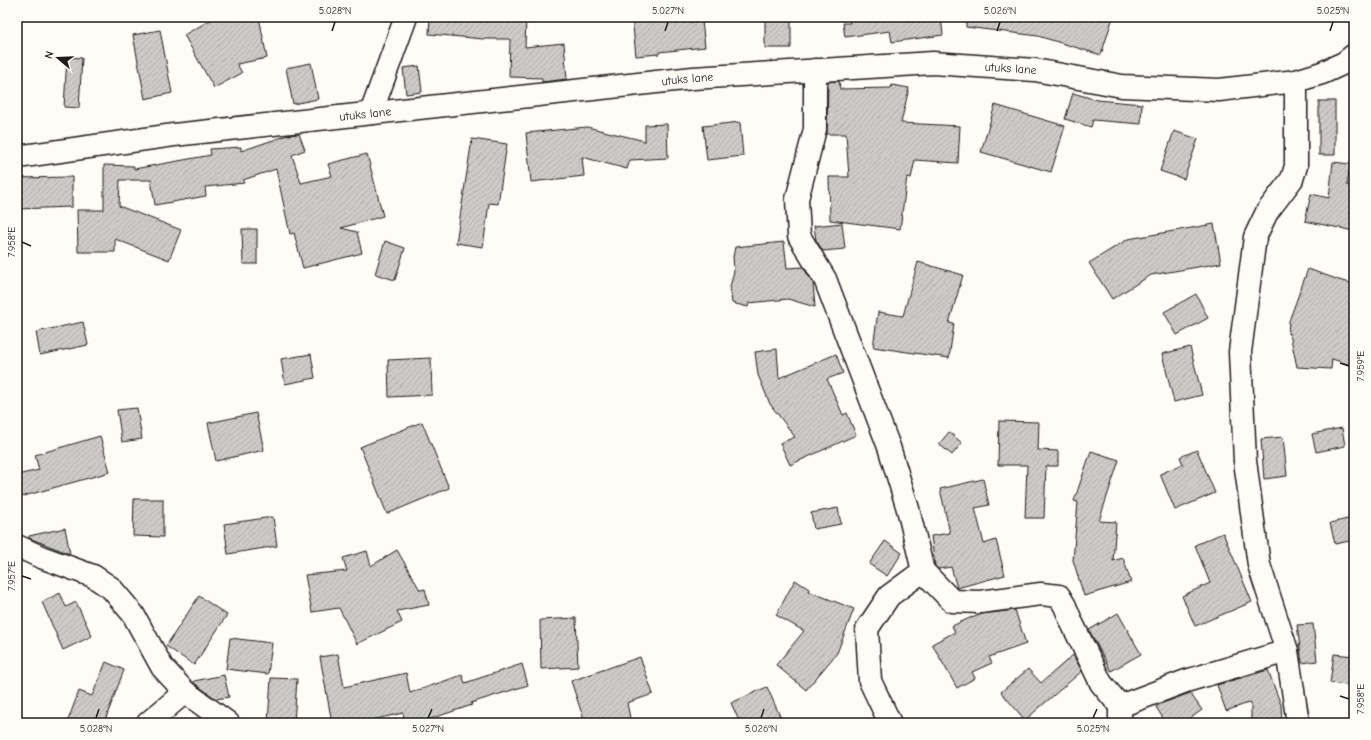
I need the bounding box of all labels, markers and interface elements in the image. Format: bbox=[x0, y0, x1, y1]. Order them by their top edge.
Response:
text: 5.028°N bbox=[319, 5, 351, 17]
text: 5.027°N bbox=[652, 5, 684, 17]
text: 5.026°N bbox=[984, 5, 1016, 17]
text: 5.025°N bbox=[1317, 5, 1349, 17]
north arrow bbox=[38, 38, 78, 78]
text: N bbox=[42, 49, 56, 60]
street label: utuks lane bbox=[984, 60, 1037, 77]
street label: utuks lane bbox=[661, 70, 714, 88]
street label: utuks lane bbox=[339, 104, 392, 124]
text: 7.958°E bbox=[6, 227, 18, 257]
text: 7.959°E bbox=[1355, 351, 1367, 381]
text: 7.957°E bbox=[6, 561, 18, 591]
text: 7.958°E bbox=[1355, 684, 1367, 714]
text: 5.028°N bbox=[80, 723, 112, 735]
text: 5.027°N bbox=[412, 723, 444, 735]
text: 5.026°N bbox=[745, 723, 777, 735]
text: 5.025°N bbox=[1077, 723, 1109, 735]

